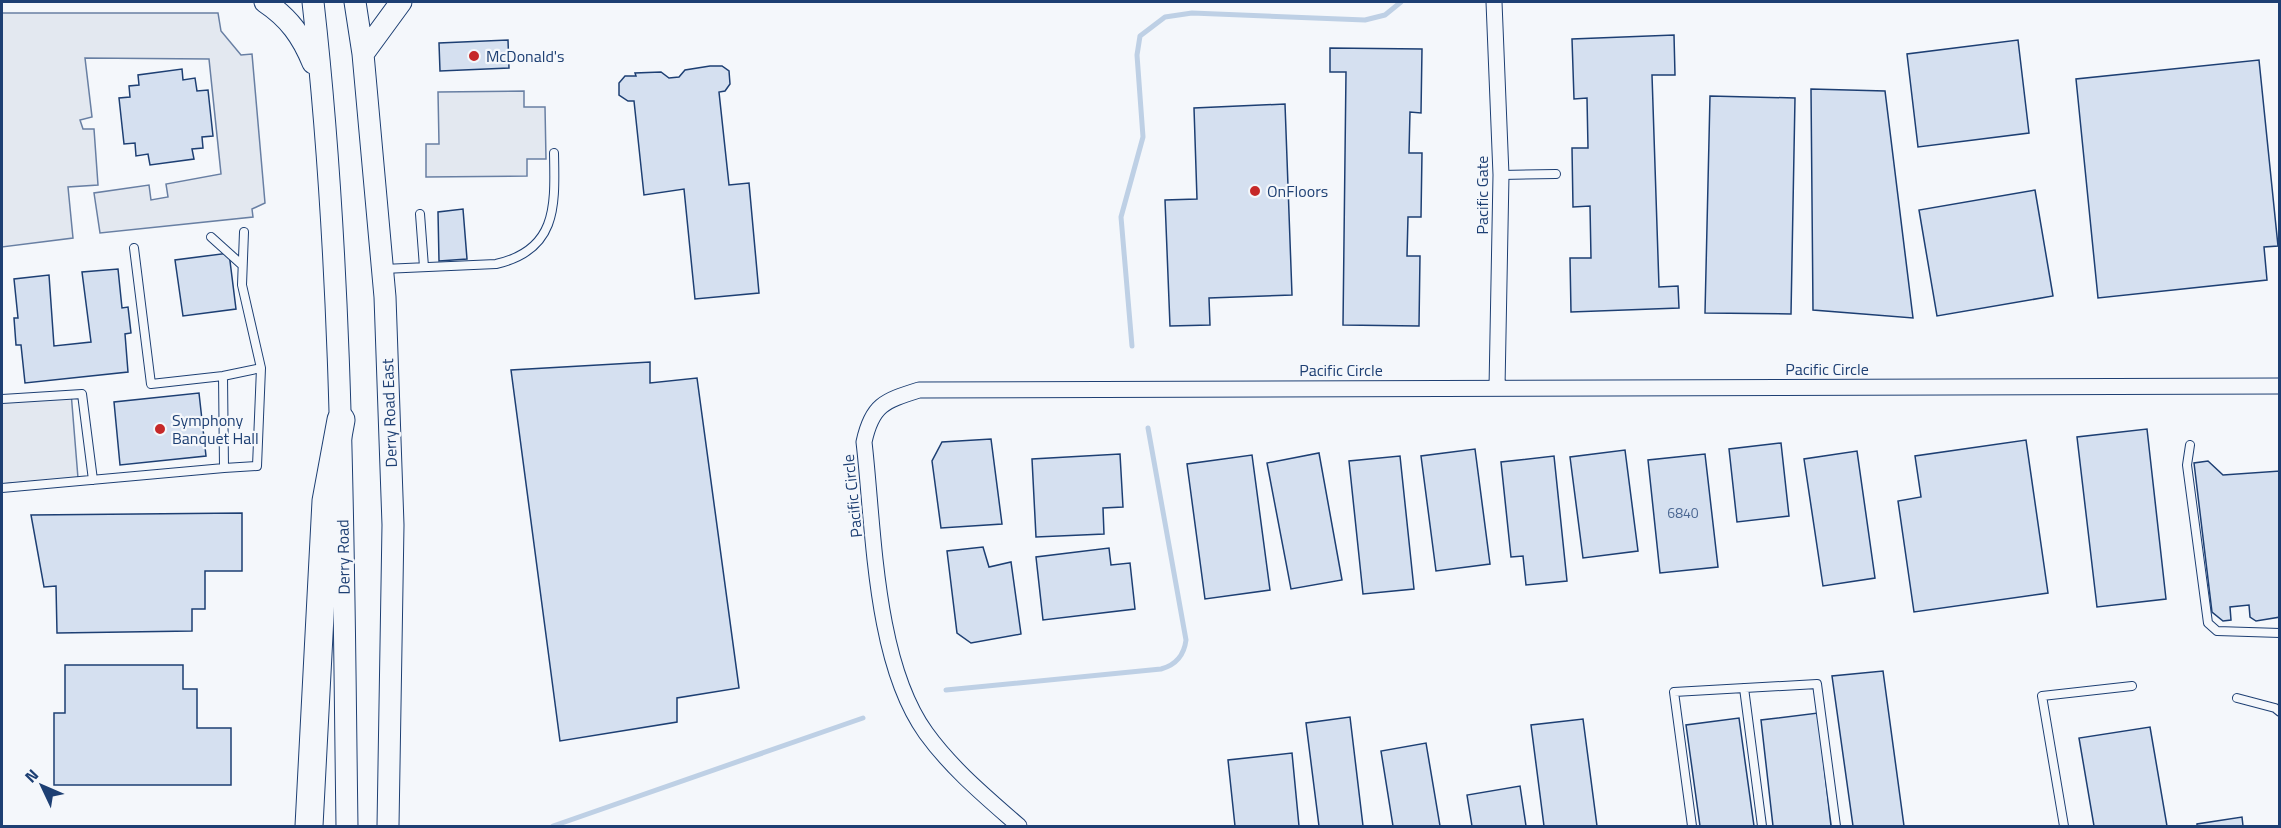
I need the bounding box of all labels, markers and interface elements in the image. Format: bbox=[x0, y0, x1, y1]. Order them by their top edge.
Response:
place label: McDonald's bbox=[486, 44, 565, 68]
marker: McDonald's bbox=[467, 49, 481, 63]
street label: Pacific Gate bbox=[1470, 156, 1494, 234]
place label: OnFloors bbox=[1267, 179, 1328, 203]
marker: OnFloors bbox=[1248, 184, 1262, 198]
street label: Pacific Circle bbox=[1785, 357, 1869, 381]
street label: Derry Road East bbox=[375, 358, 403, 468]
street label: Pacific Circle bbox=[1299, 358, 1383, 382]
place label: Symphony Banquet Hall bbox=[172, 408, 259, 450]
marker: Symphony Banquet Hall bbox=[153, 422, 167, 436]
street label: Pacific Circle bbox=[836, 453, 868, 539]
house number: 6840 bbox=[1667, 502, 1699, 523]
street label: Derry Road bbox=[330, 519, 356, 595]
north arrow bbox=[12, 756, 72, 816]
text: N bbox=[19, 763, 44, 788]

